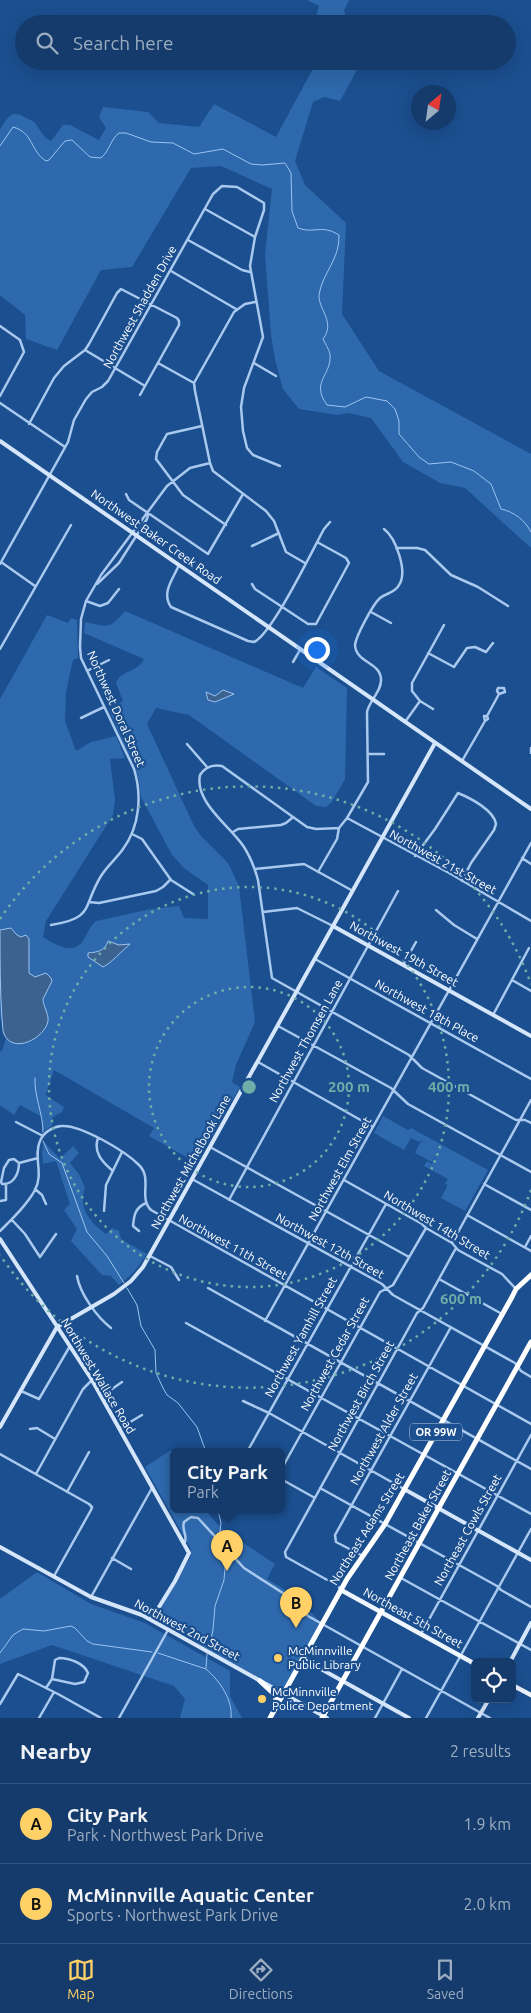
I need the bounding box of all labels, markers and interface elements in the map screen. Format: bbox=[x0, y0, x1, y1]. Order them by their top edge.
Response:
search box bbox=[15, 15, 516, 70]
icon: search bbox=[33, 29, 61, 57]
text: Search here bbox=[73, 32, 173, 54]
north arrow bbox=[411, 85, 456, 130]
street label: Northwest Shadden Drive bbox=[100, 243, 179, 370]
street label: Northwest Baker Creek Road bbox=[89, 487, 224, 587]
your location bbox=[304, 637, 330, 663]
street label: Northwest Doral Street bbox=[85, 649, 148, 769]
street label: Northwest 21st Street bbox=[388, 827, 499, 896]
street label: Northwest 19th Street bbox=[348, 918, 461, 989]
street label: Northwest Thomsen Lane bbox=[266, 977, 345, 1104]
street label: Northwest 18th Place bbox=[373, 977, 481, 1045]
centre of rings bbox=[240, 1078, 258, 1096]
text: 200 m bbox=[328, 1078, 370, 1095]
text: 400 m bbox=[428, 1078, 470, 1095]
street label: Northwest Michelbook Lane bbox=[148, 1092, 233, 1231]
street label: Northwest Elm Street bbox=[306, 1114, 374, 1223]
street label: Northwest 14th Street bbox=[382, 1188, 493, 1262]
street label: Northwest 12th Street bbox=[274, 1210, 387, 1281]
street label: Northwest 11th Street bbox=[177, 1211, 290, 1282]
street label: Northwest Yamhill Street bbox=[262, 1274, 339, 1399]
text: 600 m bbox=[440, 1290, 482, 1307]
street label: Northwest Cedar Street bbox=[298, 1294, 371, 1413]
street label: Northwest Wallace Road bbox=[59, 1316, 138, 1436]
street label: Northwest Birch Street bbox=[325, 1338, 396, 1453]
street label: Northwest Alder Street bbox=[347, 1370, 420, 1487]
road number: OR 99W bbox=[410, 1424, 462, 1440]
popup bbox=[170, 1448, 285, 1513]
text: City Park bbox=[187, 1461, 268, 1483]
street label: Northeast Baker Street bbox=[382, 1467, 453, 1582]
street label: Northeast Adams Street bbox=[327, 1470, 407, 1587]
street label: Northeast Cowls Street bbox=[431, 1472, 504, 1588]
text: Park bbox=[187, 1483, 219, 1501]
pin: A bbox=[211, 1530, 243, 1571]
street label: Northeast 5th Street bbox=[361, 1585, 466, 1650]
pin: B bbox=[280, 1587, 312, 1628]
street label: Northwest 2nd Street bbox=[132, 1596, 242, 1663]
place label: McMinnville Public Library bbox=[288, 1644, 361, 1671]
marker: McMinnville Public Library bbox=[272, 1652, 284, 1664]
map controls bbox=[471, 1658, 516, 1703]
button: locate bbox=[471, 1658, 516, 1703]
place label: McMinnville Police Department bbox=[272, 1685, 373, 1712]
marker: McMinnville Police Department bbox=[256, 1693, 268, 1705]
text: Nearby bbox=[20, 1739, 91, 1763]
text: 2 results bbox=[450, 1742, 511, 1760]
text: City Park bbox=[67, 1804, 148, 1826]
text: A bbox=[30, 1815, 42, 1833]
text: 1.9 km bbox=[463, 1815, 511, 1833]
text: Park · Northwest Park Drive bbox=[67, 1826, 264, 1844]
text: McMinnville Aquatic Center bbox=[67, 1884, 314, 1906]
text: B bbox=[31, 1895, 41, 1913]
text: 2.0 km bbox=[463, 1895, 511, 1913]
text: Sports · Northwest Park Drive bbox=[67, 1906, 278, 1924]
tab: Map bbox=[67, 1956, 95, 2002]
tab: Directions bbox=[229, 1956, 293, 2002]
tab: Saved bbox=[427, 1956, 464, 2002]

